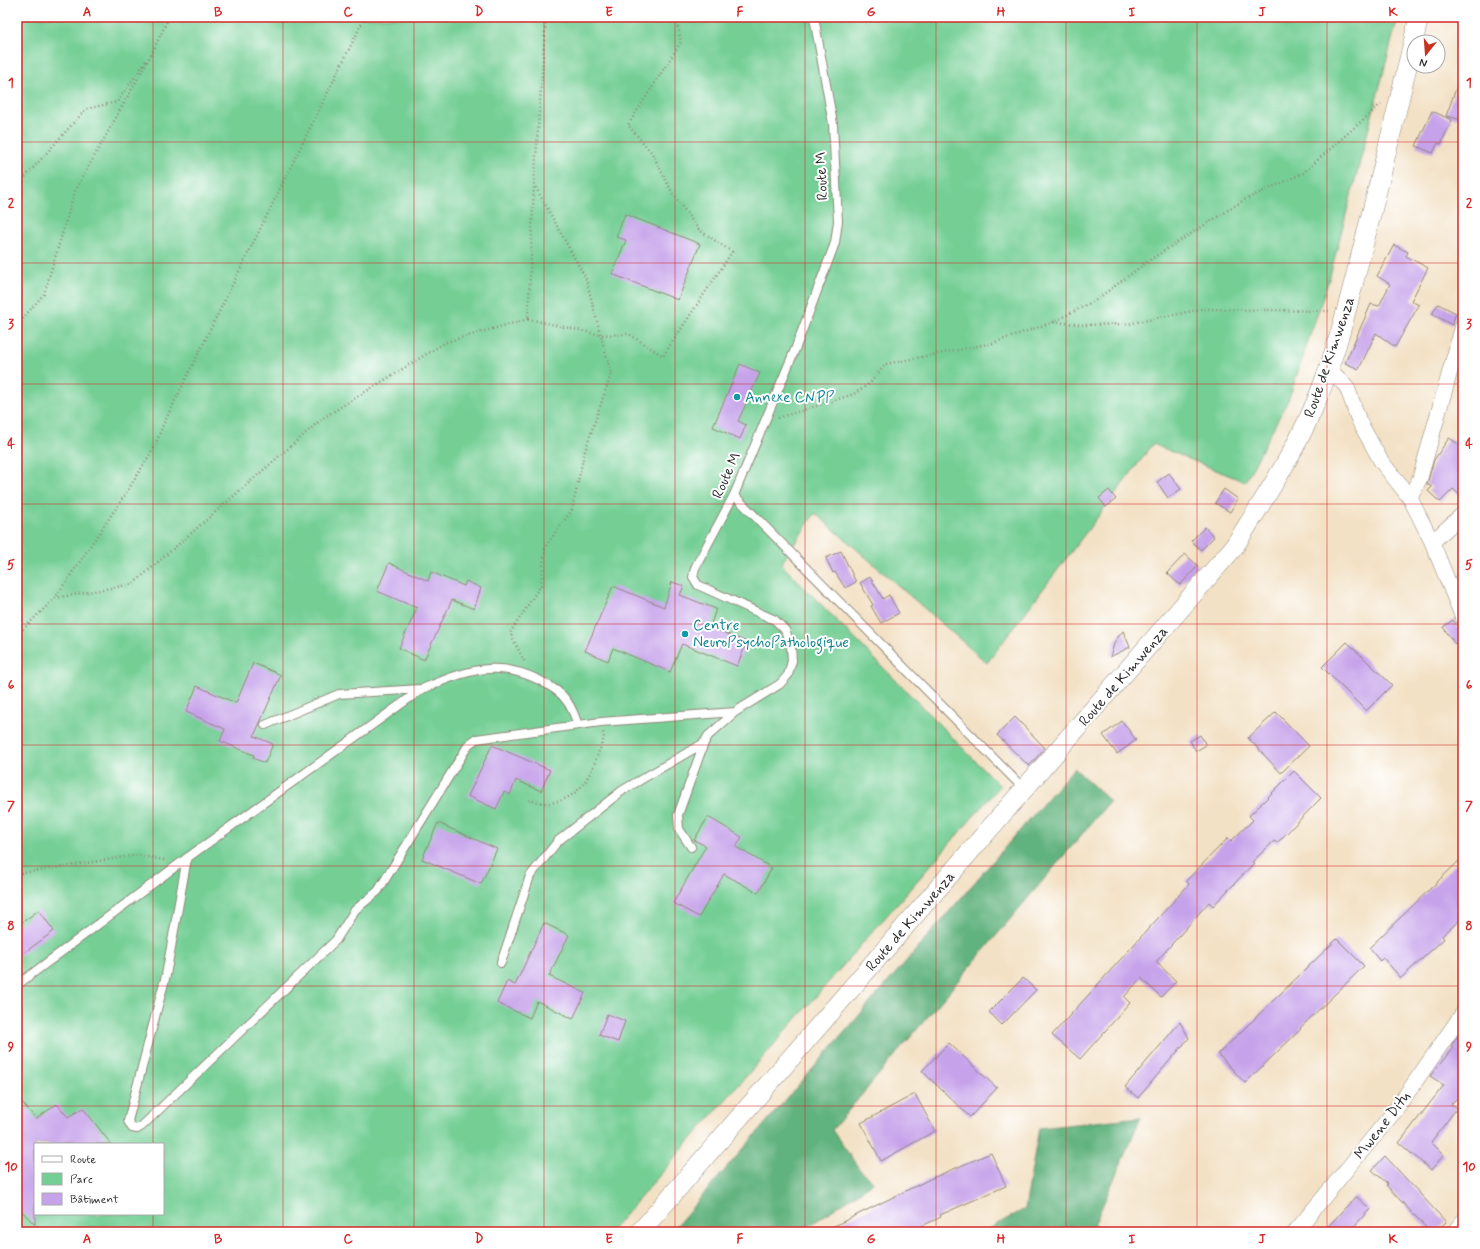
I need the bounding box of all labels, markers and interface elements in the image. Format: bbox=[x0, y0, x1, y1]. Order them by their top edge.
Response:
text: A bbox=[83, 4, 91, 21]
text: B bbox=[214, 4, 223, 21]
text: C bbox=[343, 4, 353, 21]
text: D bbox=[475, 4, 484, 21]
text: E bbox=[605, 4, 613, 21]
text: F bbox=[737, 4, 744, 21]
text: G bbox=[867, 4, 876, 21]
text: H bbox=[997, 4, 1006, 21]
text: I bbox=[1129, 4, 1136, 21]
text: J bbox=[1258, 4, 1266, 21]
text: K bbox=[1388, 4, 1398, 21]
north arrow bbox=[1406, 34, 1446, 74]
text: N bbox=[1418, 55, 1429, 70]
text: 1 bbox=[8, 75, 14, 92]
text: 1 bbox=[1466, 75, 1472, 92]
street label: Route M bbox=[811, 151, 833, 201]
text: 2 bbox=[8, 195, 15, 212]
text: 2 bbox=[1466, 195, 1473, 212]
street label: Route de Kimwenza bbox=[1300, 294, 1360, 420]
text: 3 bbox=[8, 316, 14, 333]
text: 3 bbox=[1466, 316, 1472, 333]
place label: Annexe CNPP bbox=[745, 388, 834, 408]
marker: Annexe CNPP bbox=[732, 392, 742, 402]
text: 4 bbox=[7, 436, 15, 453]
text: 4 bbox=[1465, 436, 1473, 453]
street label: Route M bbox=[708, 449, 746, 502]
text: 5 bbox=[7, 557, 15, 574]
text: 5 bbox=[1465, 557, 1473, 574]
place label: Centre NeuroPsychoPathologique bbox=[693, 616, 849, 654]
street label: Route de Kimwenza bbox=[1075, 622, 1173, 731]
marker: Centre NeuroPsychoPathologique bbox=[680, 629, 690, 639]
text: 6 bbox=[8, 677, 15, 694]
text: 6 bbox=[1466, 677, 1473, 694]
text: 7 bbox=[7, 798, 15, 815]
text: 7 bbox=[1465, 798, 1473, 815]
street label: Route de Kimwenza bbox=[862, 867, 960, 976]
text: 8 bbox=[7, 918, 15, 935]
text: 8 bbox=[1465, 918, 1473, 935]
text: 9 bbox=[8, 1039, 15, 1056]
text: 9 bbox=[1466, 1039, 1473, 1056]
street label: Mwene Ditu bbox=[1350, 1087, 1416, 1164]
legend bbox=[34, 1143, 164, 1215]
text: Route bbox=[70, 1152, 96, 1168]
text: 10 bbox=[4, 1159, 18, 1176]
text: 10 bbox=[1462, 1159, 1476, 1176]
text: Parc bbox=[70, 1172, 93, 1188]
text: Bâtiment bbox=[70, 1192, 119, 1208]
text: A bbox=[83, 1231, 91, 1248]
text: B bbox=[214, 1231, 223, 1248]
text: C bbox=[343, 1231, 353, 1248]
text: D bbox=[475, 1231, 484, 1248]
text: E bbox=[605, 1231, 613, 1248]
text: F bbox=[737, 1231, 744, 1248]
text: G bbox=[867, 1231, 876, 1248]
text: H bbox=[997, 1231, 1006, 1248]
text: I bbox=[1129, 1231, 1136, 1248]
text: J bbox=[1258, 1231, 1266, 1248]
text: K bbox=[1388, 1231, 1398, 1248]

